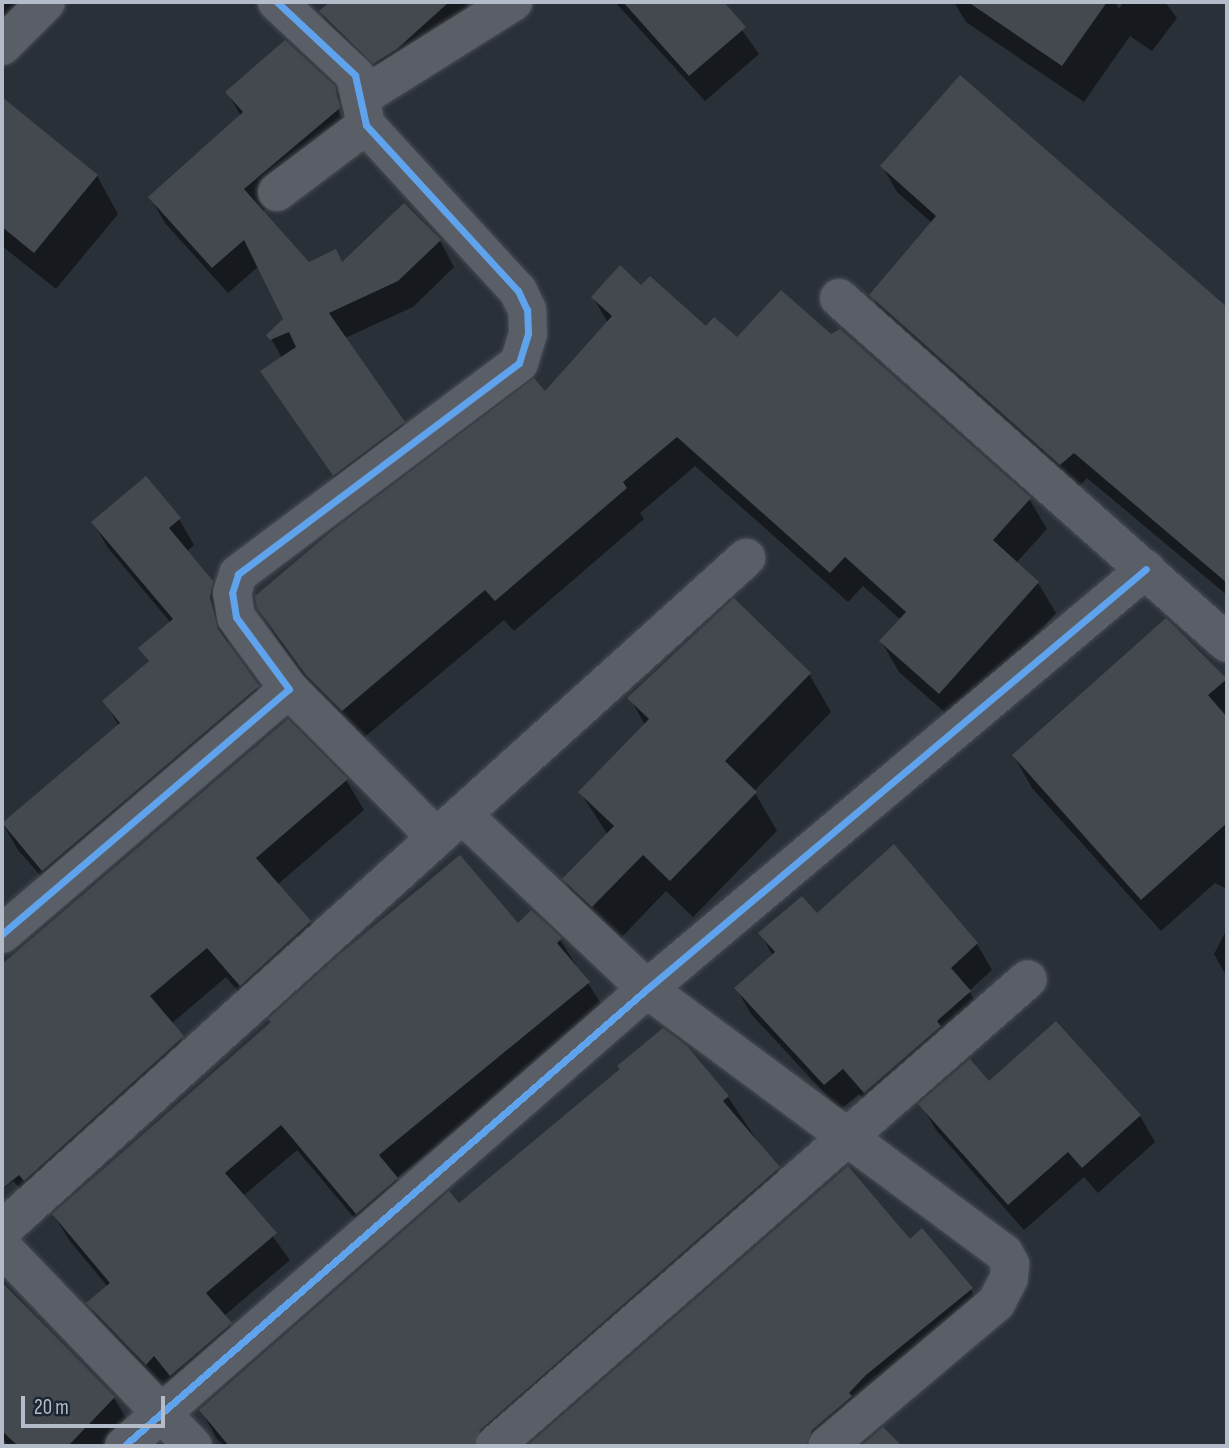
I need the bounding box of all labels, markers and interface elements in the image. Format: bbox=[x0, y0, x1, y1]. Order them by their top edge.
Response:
scale bar bbox=[24, 1382, 168, 1426]
text: 20 m bbox=[34, 1395, 69, 1420]

